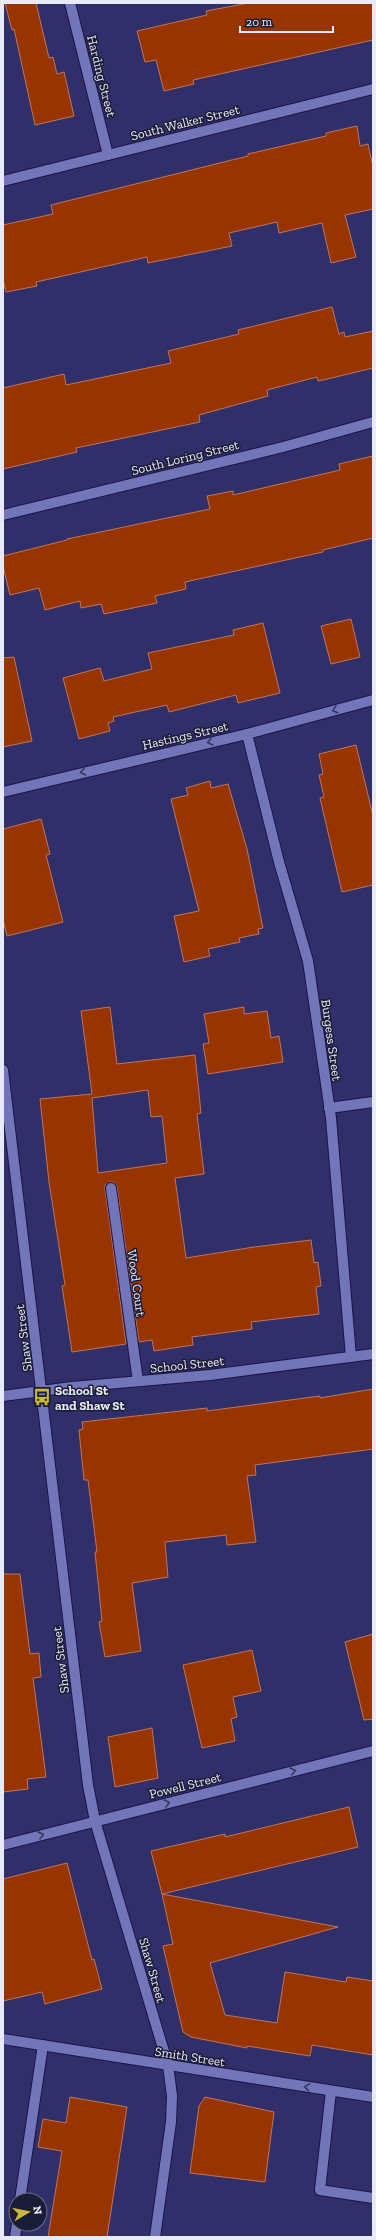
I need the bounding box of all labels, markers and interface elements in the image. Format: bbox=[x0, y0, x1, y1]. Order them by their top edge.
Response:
scale bar bbox=[240, 8, 333, 34]
text: 20 m bbox=[246, 15, 273, 29]
street label: Harding Street bbox=[84, 34, 119, 119]
street label: South Walker Street bbox=[129, 102, 241, 143]
street label: South Loring Street bbox=[130, 437, 241, 478]
one-way arrow bbox=[332, 705, 339, 714]
street label: Hastings Street bbox=[141, 718, 230, 753]
one-way arrow bbox=[206, 738, 213, 746]
one-way arrow bbox=[80, 768, 86, 776]
street label: Burgess Street bbox=[318, 998, 345, 1082]
street label: Wood Court bbox=[124, 1249, 149, 1318]
street label: Shaw Street bbox=[12, 1304, 35, 1372]
street label: School Street bbox=[149, 1353, 225, 1376]
place label: School St and Shaw St bbox=[55, 1383, 126, 1413]
bus stop icon: School St and Shaw St bbox=[32, 1387, 52, 1407]
street label: Shaw Street bbox=[49, 1626, 72, 1694]
one-way arrow bbox=[290, 1768, 296, 1776]
street label: Powell Street bbox=[148, 1769, 223, 1802]
one-way arrow bbox=[164, 1800, 170, 1808]
one-way arrow bbox=[38, 1832, 44, 1840]
street label: Shaw Street bbox=[136, 1936, 169, 2005]
street label: Smith Street bbox=[154, 2044, 226, 2069]
one-way arrow bbox=[304, 2083, 310, 2092]
north arrow bbox=[8, 2192, 48, 2232]
text: N bbox=[30, 2205, 45, 2216]

